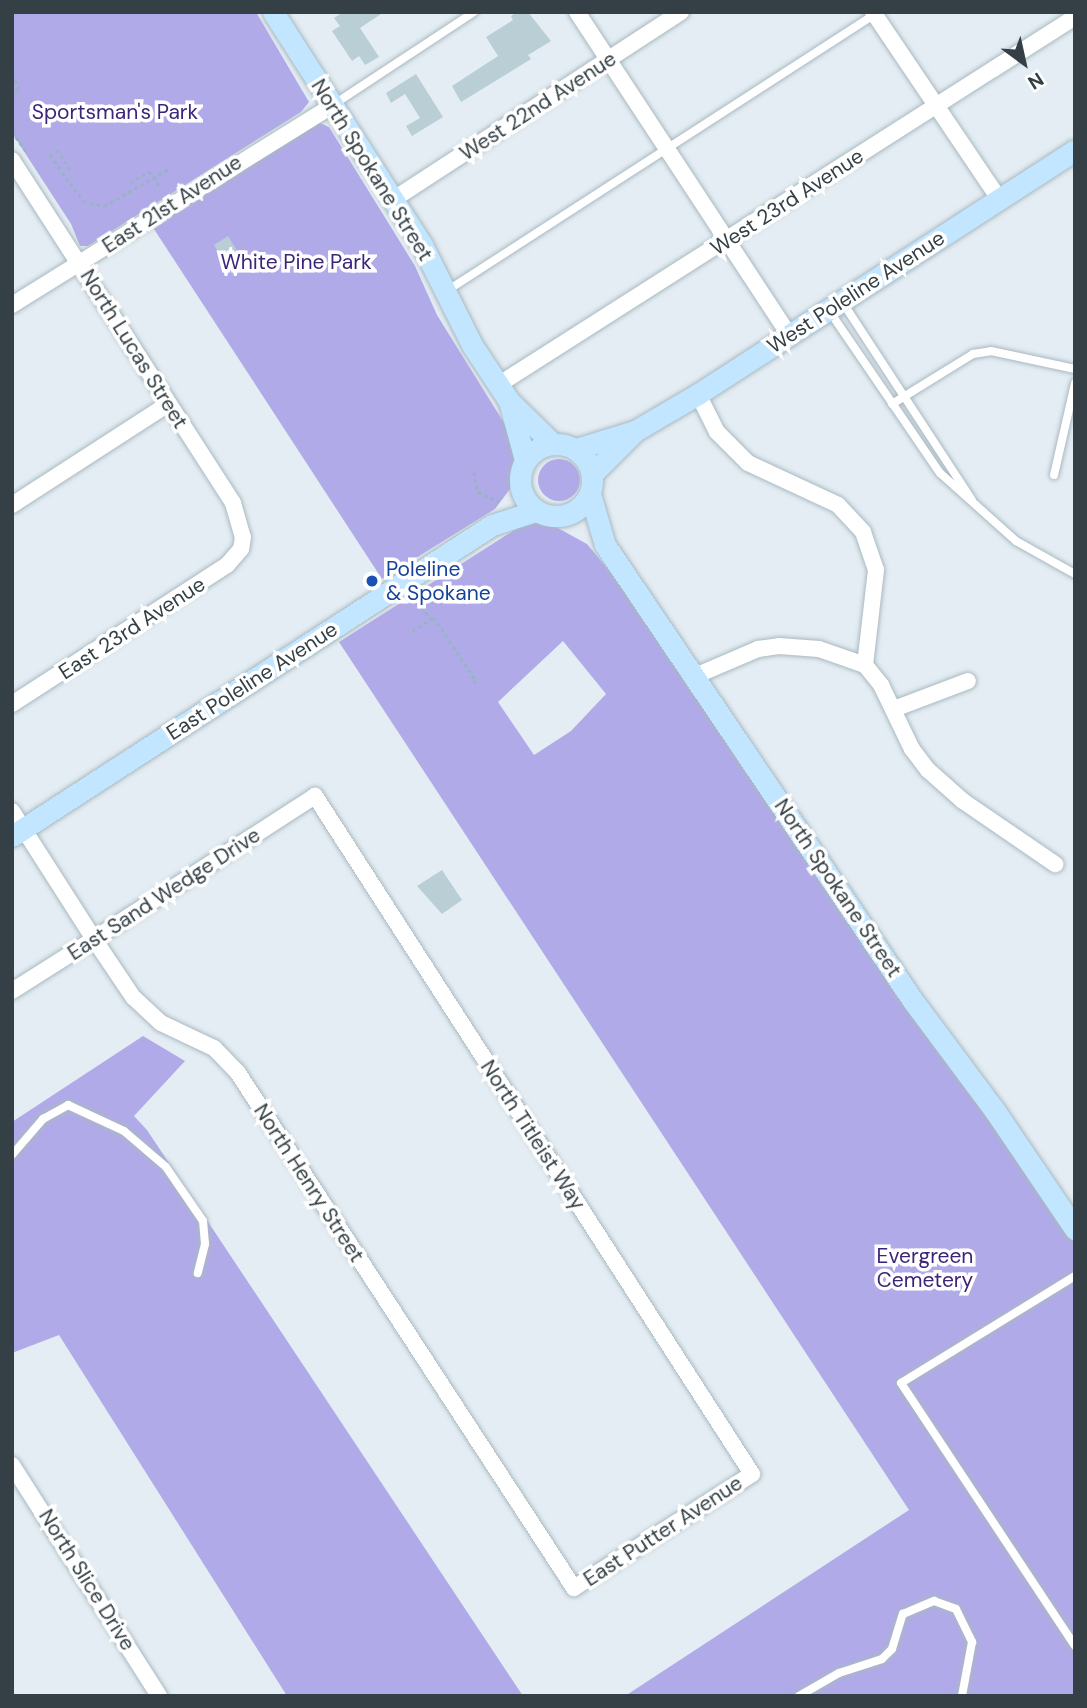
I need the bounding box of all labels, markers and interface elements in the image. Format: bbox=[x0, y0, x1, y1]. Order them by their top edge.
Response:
north arrow bbox=[989, 28, 1059, 98]
street label: West 22nd Avenue bbox=[455, 46, 621, 166]
text: N bbox=[1023, 67, 1048, 95]
street label: North Spokane Street bbox=[306, 75, 438, 265]
park label: Sportsman's Park bbox=[32, 99, 198, 125]
street label: West 23rd Avenue bbox=[706, 143, 868, 261]
street label: East 21st Avenue bbox=[98, 150, 246, 258]
street label: West Poleline Avenue bbox=[763, 225, 949, 359]
park label: White Pine Park bbox=[220, 249, 372, 275]
street label: North Lucas Street bbox=[75, 265, 193, 433]
place label: Poleline & Spokane bbox=[386, 556, 491, 606]
street label: East 23rd Avenue bbox=[54, 571, 210, 685]
marker: Poleline & Spokane bbox=[364, 573, 380, 589]
street label: East Poleline Avenue bbox=[162, 616, 342, 746]
street label: North Spokane Street bbox=[769, 794, 907, 982]
street label: East Sand Wedge Drive bbox=[63, 822, 265, 966]
street label: North Titleist Way bbox=[475, 1055, 591, 1215]
street label: North Henry Street bbox=[248, 1099, 370, 1267]
park label: Evergreen Cemetery bbox=[877, 1243, 973, 1293]
street label: East Putter Avenue bbox=[579, 1470, 747, 1592]
street label: North Slice Drive bbox=[33, 1505, 141, 1655]

